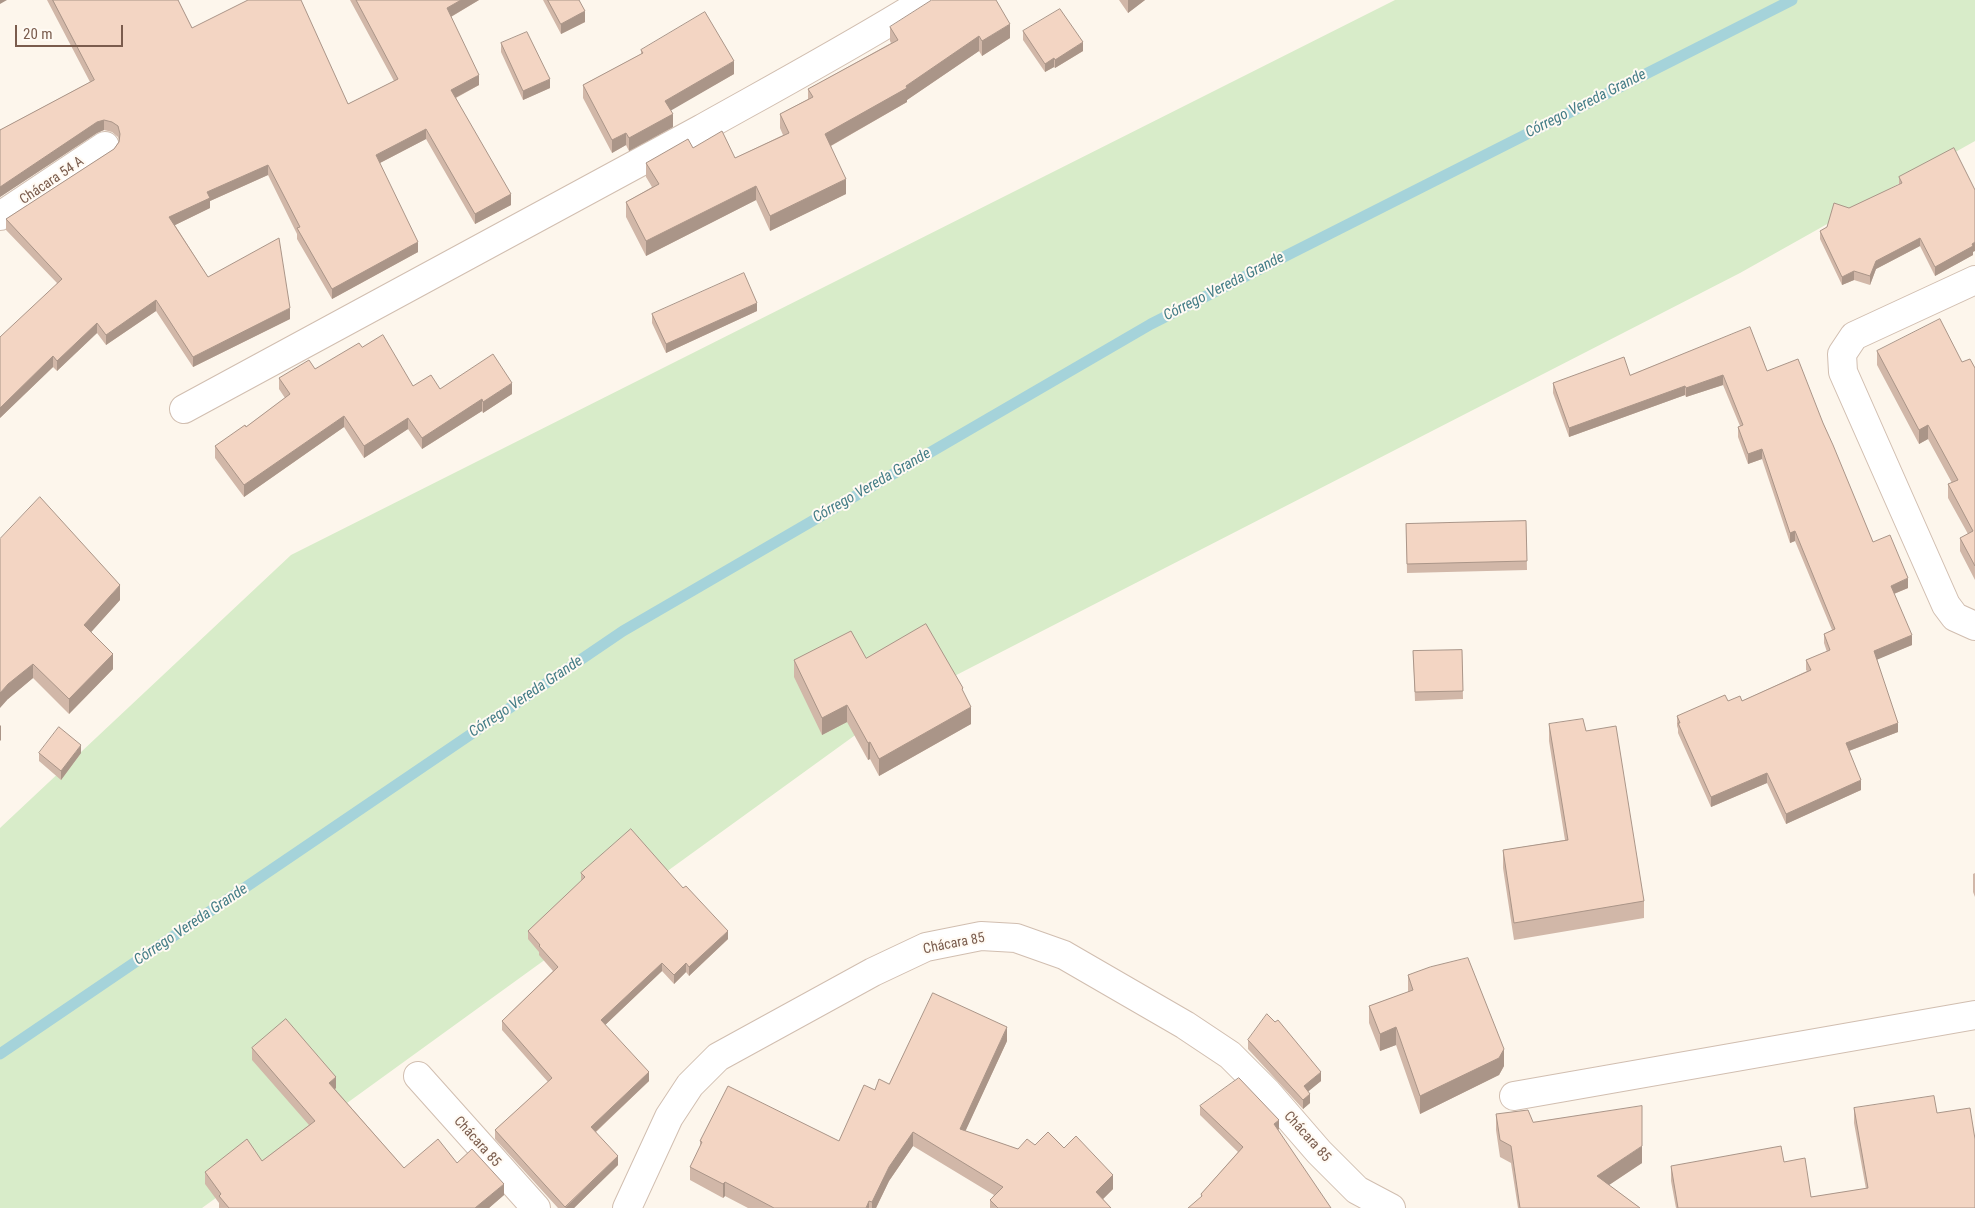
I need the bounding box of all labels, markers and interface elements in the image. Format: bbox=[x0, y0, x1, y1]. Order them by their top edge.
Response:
scale bar bbox=[18, 15, 125, 47]
text: 20 m bbox=[23, 25, 53, 43]
water label: Córrego Vereda Grande bbox=[1523, 66, 1649, 142]
street label: Chácara 54 A bbox=[17, 153, 87, 209]
water label: Córrego Vereda Grande bbox=[1161, 249, 1287, 325]
water label: Córrego Vereda Grande bbox=[810, 445, 934, 527]
water label: Córrego Vereda Grande bbox=[466, 652, 586, 742]
water label: Córrego Vereda Grande bbox=[131, 880, 251, 970]
street label: Chácara 85 bbox=[922, 930, 986, 958]
street label: Chácara 85 bbox=[1280, 1108, 1334, 1166]
street label: Chácara 85 bbox=[450, 1113, 504, 1171]

